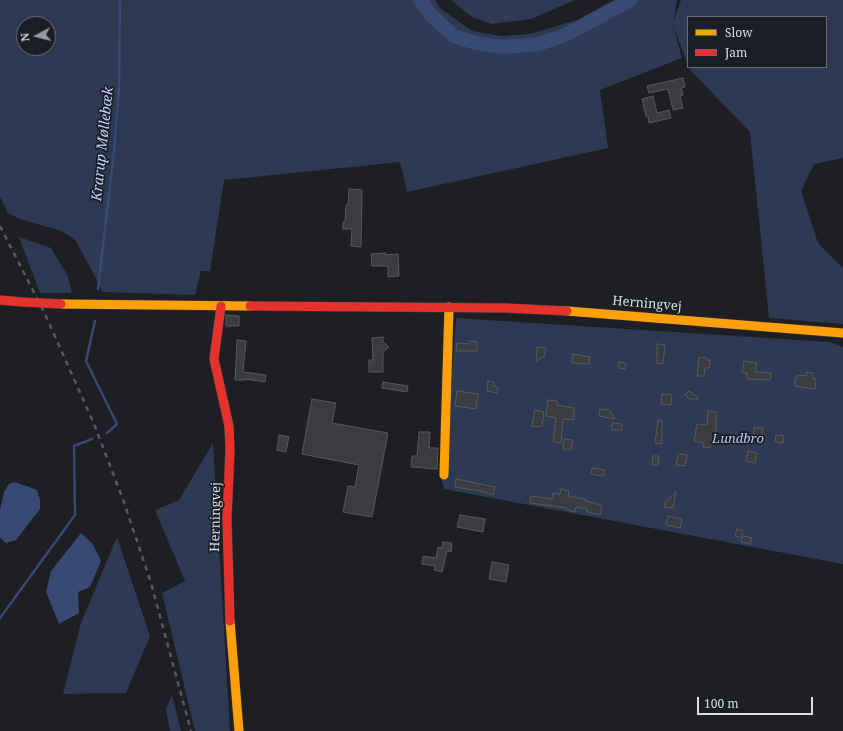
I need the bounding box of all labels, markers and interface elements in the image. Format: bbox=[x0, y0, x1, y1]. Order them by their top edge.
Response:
north arrow bbox=[16, 16, 56, 56]
legend bbox=[687, 16, 827, 68]
text: Slow bbox=[725, 24, 753, 41]
text: N bbox=[17, 32, 33, 43]
text: Jam bbox=[725, 44, 747, 61]
water label: Krarup Møllebæk bbox=[89, 86, 117, 202]
street label: Herningvej bbox=[612, 293, 682, 315]
park label: Lundbro bbox=[712, 431, 764, 447]
street label: Herningvej bbox=[208, 482, 224, 552]
scale bar bbox=[699, 689, 815, 715]
text: 100 m bbox=[704, 695, 739, 712]

